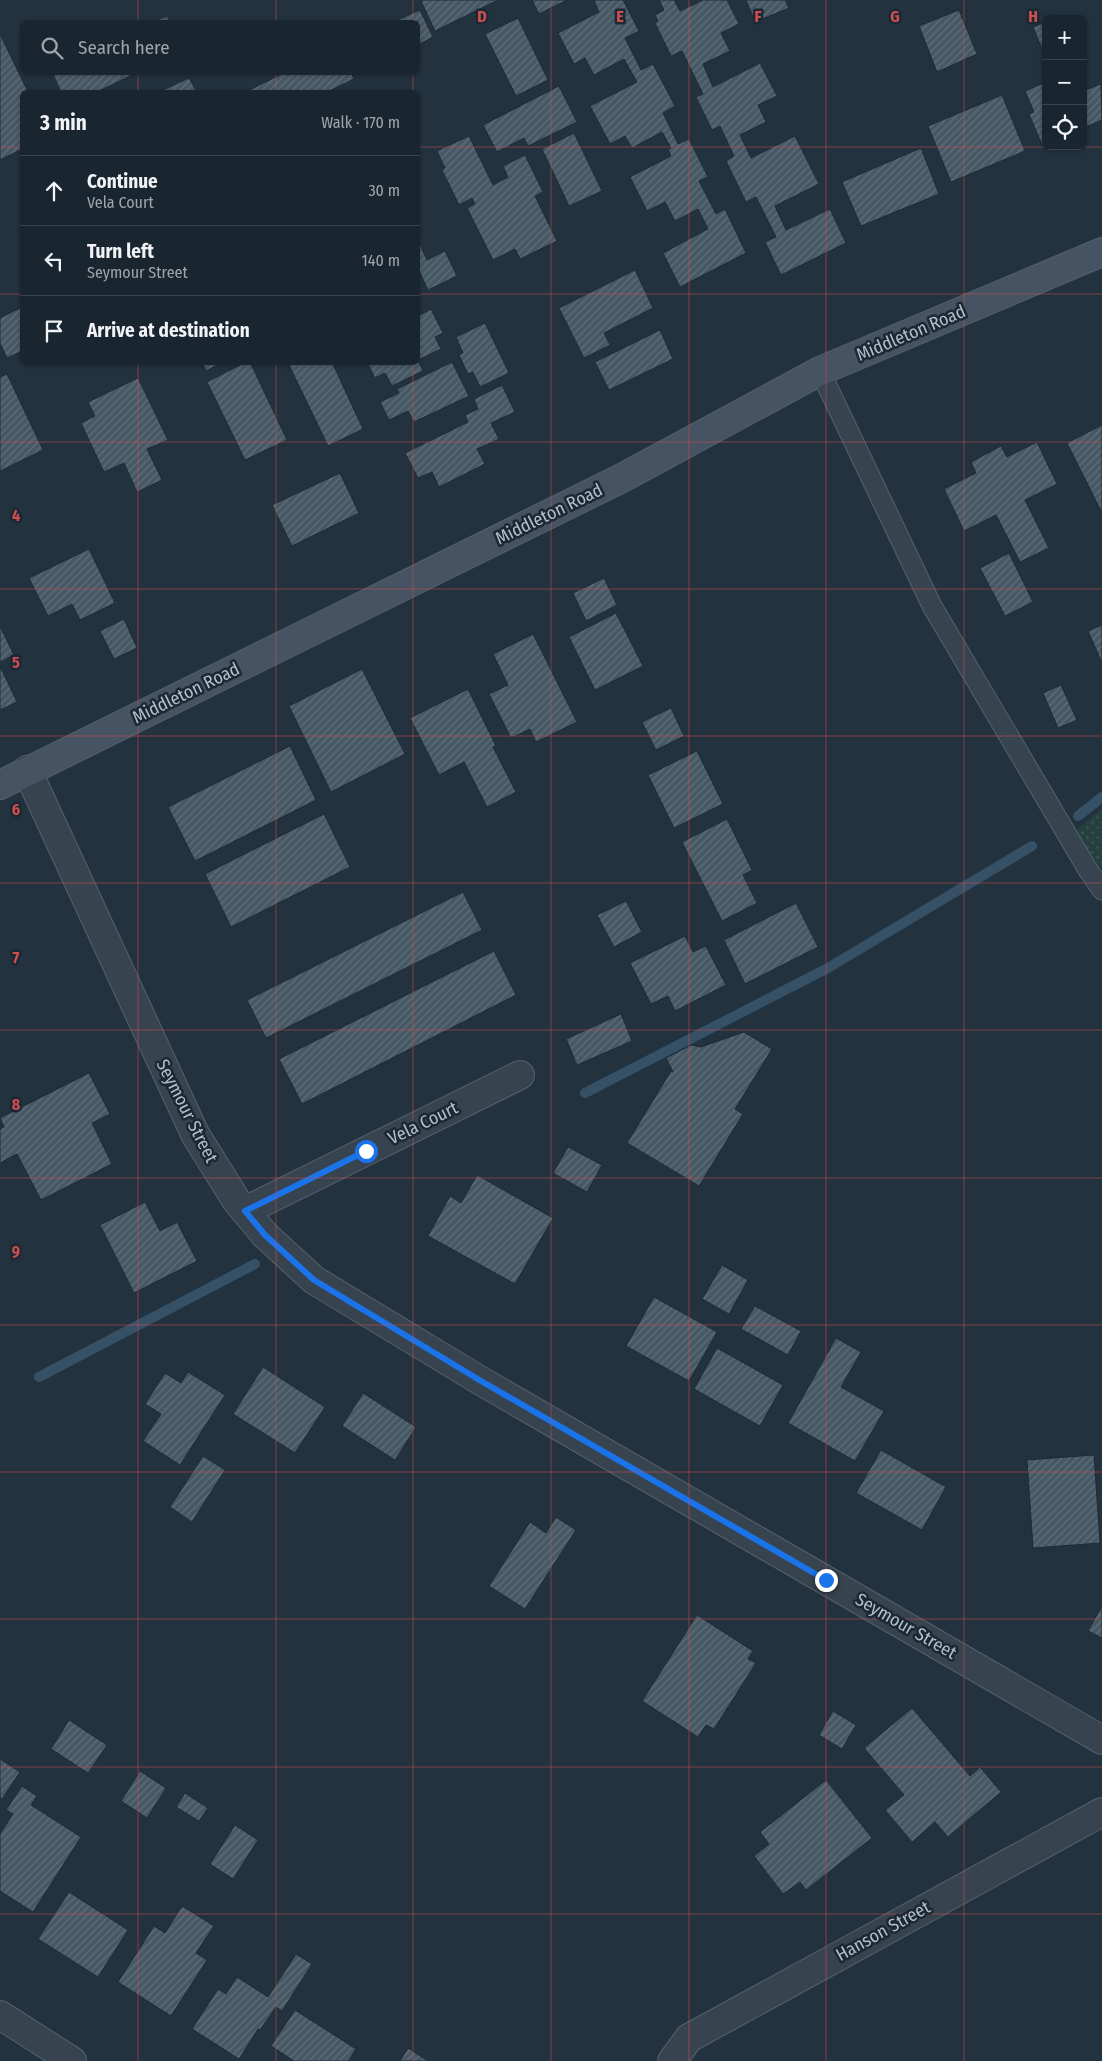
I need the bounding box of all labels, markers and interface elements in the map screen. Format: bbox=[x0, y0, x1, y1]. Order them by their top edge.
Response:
text: D bbox=[477, 7, 487, 26]
text: E bbox=[616, 7, 624, 26]
text: F bbox=[754, 7, 762, 26]
text: G bbox=[890, 7, 900, 26]
text: H bbox=[1028, 7, 1038, 26]
map controls bbox=[1042, 15, 1087, 150]
button: + bbox=[1042, 15, 1087, 60]
search box bbox=[20, 20, 420, 75]
icon: search bbox=[38, 34, 66, 62]
text: Search here bbox=[78, 36, 170, 59]
button: − bbox=[1042, 60, 1087, 105]
button: locate bbox=[1042, 105, 1087, 150]
text: 3 min bbox=[40, 110, 87, 136]
text: Walk · 170 m bbox=[321, 113, 400, 132]
text: Continue bbox=[87, 170, 158, 193]
icon: ahead bbox=[40, 177, 68, 205]
text: 30 m bbox=[368, 181, 400, 200]
text: Vela Court bbox=[87, 193, 154, 212]
text: Turn left bbox=[87, 240, 154, 263]
icon: left bbox=[40, 247, 68, 275]
text: 140 m bbox=[362, 251, 400, 270]
text: Seymour Street bbox=[87, 263, 188, 282]
street label: Middleton Road bbox=[853, 300, 969, 366]
icon: arrive bbox=[40, 317, 68, 345]
text: Arrive at destination bbox=[87, 319, 250, 342]
street label: Middleton Road bbox=[492, 479, 606, 549]
text: 4 bbox=[12, 506, 20, 525]
text: 5 bbox=[12, 653, 20, 672]
street label: Middleton Road bbox=[129, 658, 243, 728]
text: 6 bbox=[12, 800, 20, 819]
text: 7 bbox=[13, 948, 20, 967]
street label: Seymour Street bbox=[151, 1056, 223, 1167]
text: 8 bbox=[12, 1095, 21, 1114]
street label: Vela Court bbox=[384, 1097, 462, 1149]
route start bbox=[355, 1140, 378, 1163]
text: 9 bbox=[12, 1242, 20, 1261]
route end bbox=[815, 1569, 838, 1592]
street label: Seymour Street bbox=[851, 1588, 961, 1664]
street label: Hanson Street bbox=[832, 1896, 934, 1966]

